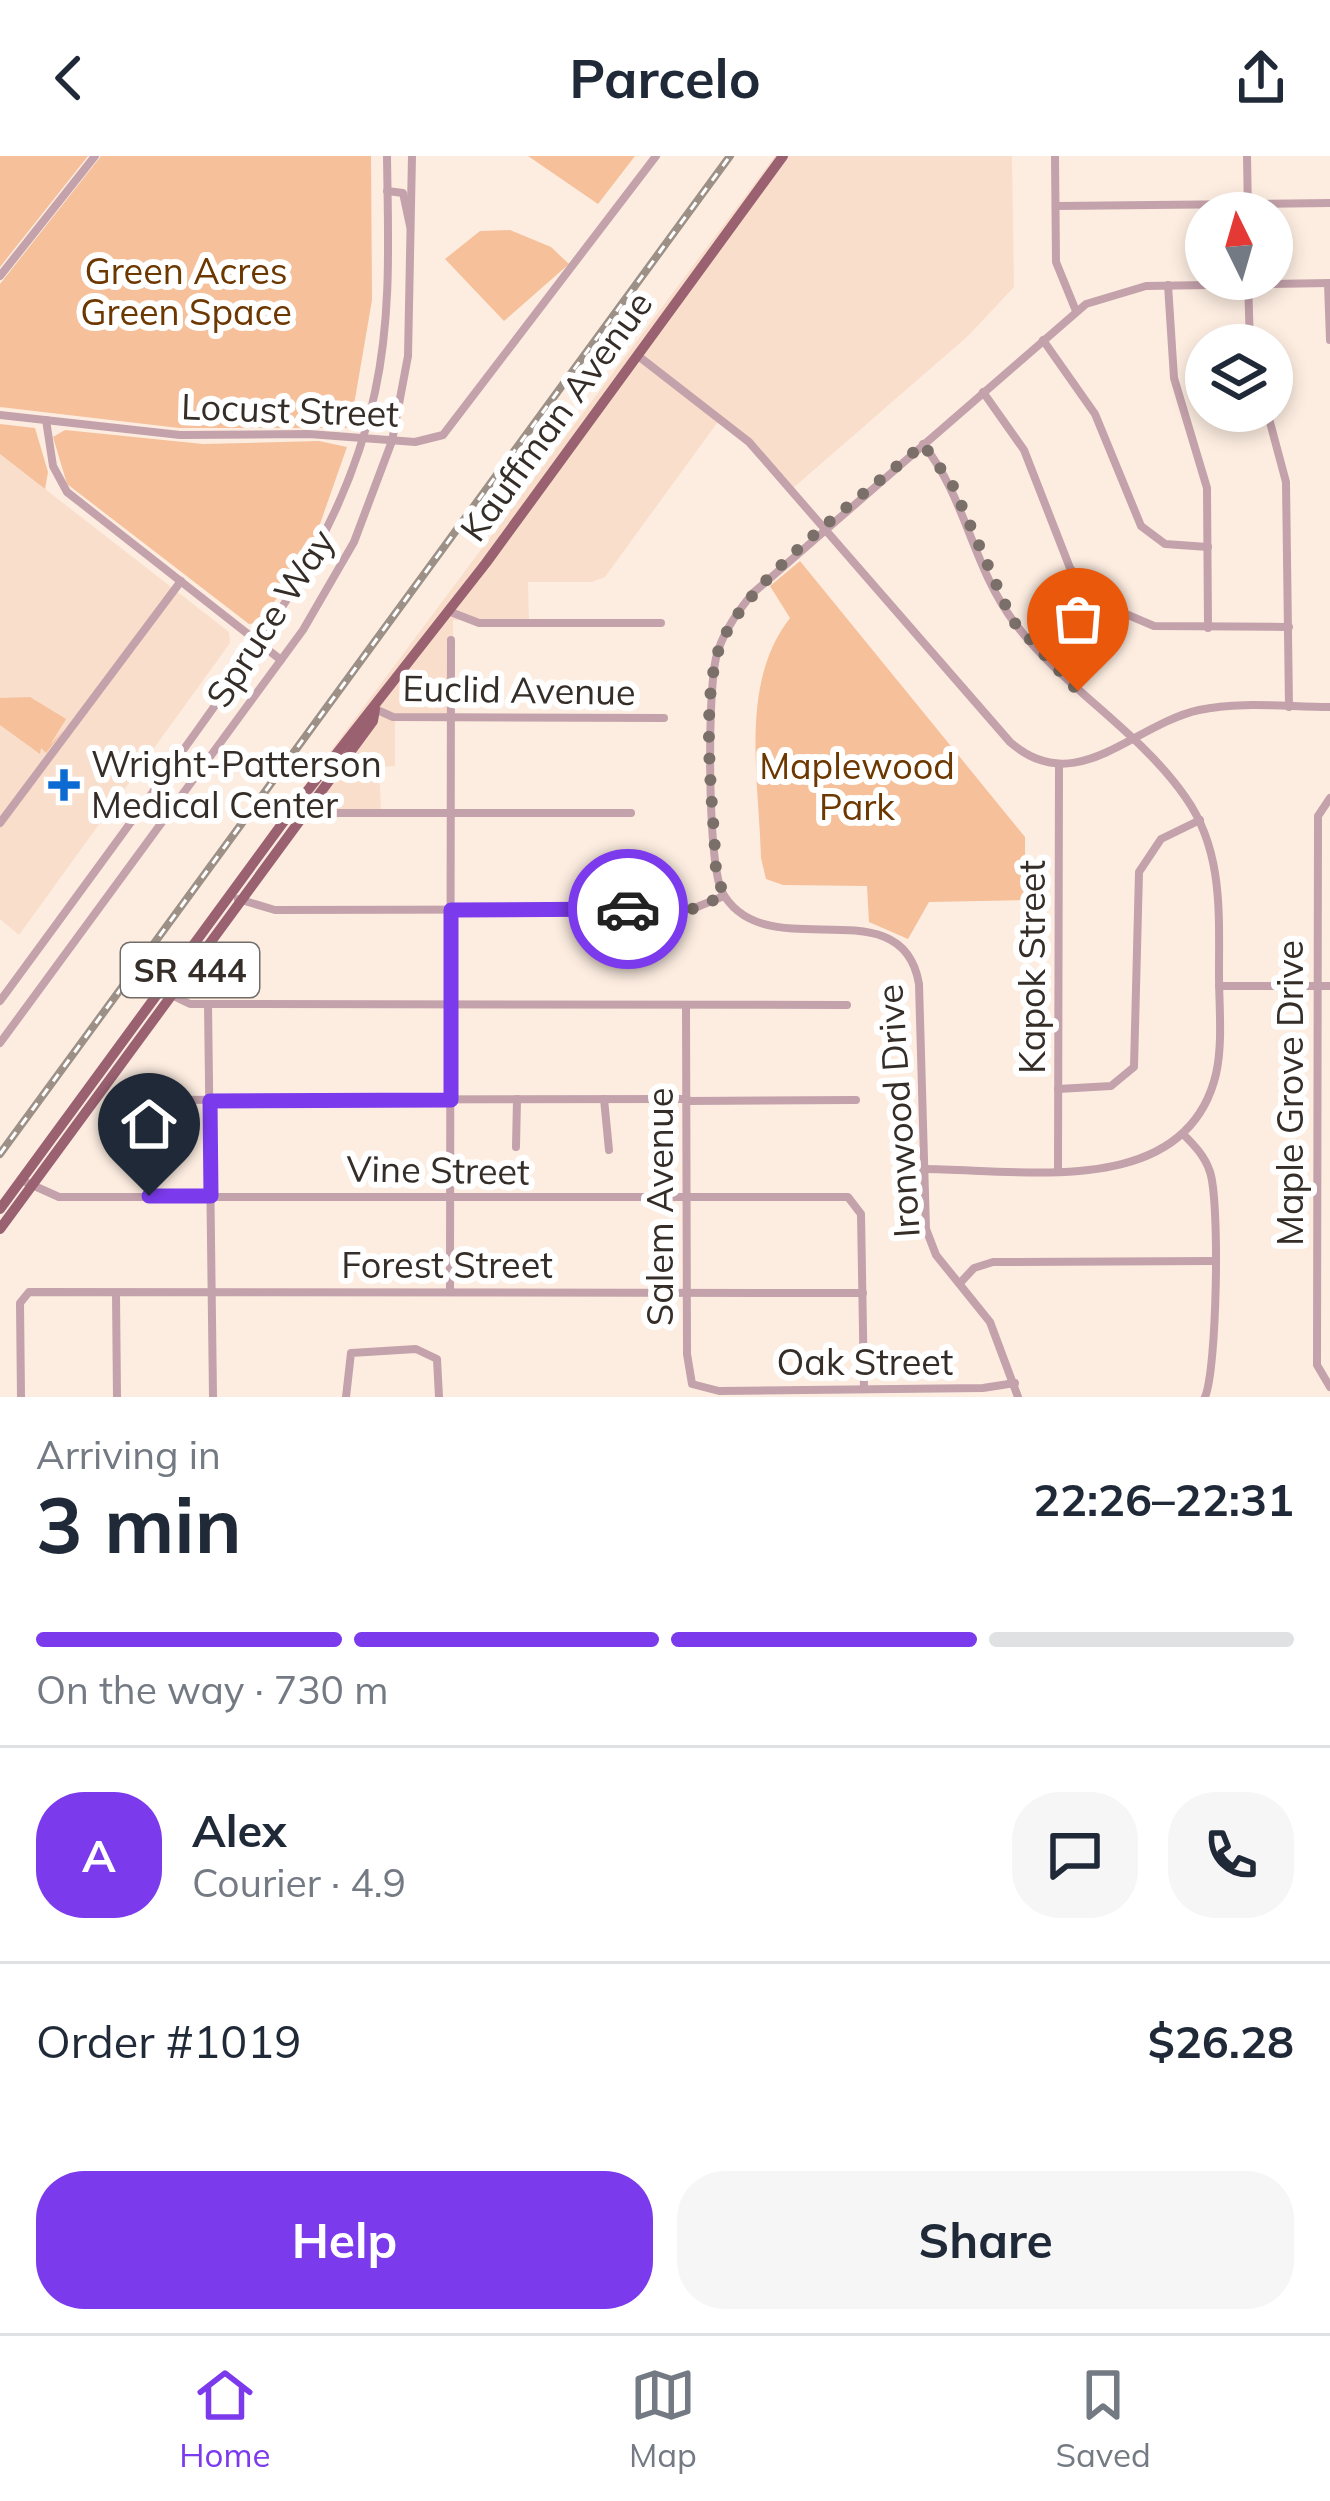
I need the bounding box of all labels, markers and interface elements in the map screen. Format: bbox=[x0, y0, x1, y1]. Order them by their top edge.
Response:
text: Parcelo bbox=[569, 44, 761, 112]
icon: back bbox=[36, 45, 102, 111]
icon: share bbox=[1228, 45, 1294, 111]
north arrow bbox=[1185, 192, 1293, 300]
map controls bbox=[1185, 192, 1293, 432]
park label: Green Acres Green Space bbox=[80, 248, 292, 334]
street label: Kauffman Avenue bbox=[450, 282, 661, 550]
button: layers bbox=[1185, 324, 1293, 432]
street label: Locust Street bbox=[180, 383, 400, 436]
street label: Spruce Way bbox=[195, 520, 344, 715]
pin bbox=[1027, 568, 1129, 691]
icon: bag bbox=[1045, 586, 1111, 652]
street label: Euclid Avenue bbox=[402, 665, 636, 714]
place label: Wright-Patterson Medical Center bbox=[91, 741, 382, 827]
park label: Maplewood Park bbox=[759, 743, 955, 829]
marker: Wright-Patterson Medical Center bbox=[48, 769, 80, 801]
courier bbox=[568, 849, 688, 969]
street label: Kapok Street bbox=[1009, 860, 1054, 1074]
icon: car bbox=[595, 876, 661, 942]
street label: Maple Grove Drive bbox=[1267, 940, 1312, 1246]
road number: SR 444 bbox=[121, 943, 259, 997]
street label: Ironwood Drive bbox=[866, 983, 929, 1239]
pin bbox=[98, 1073, 200, 1196]
street label: Salem Avenue bbox=[637, 1088, 682, 1326]
icon: home bbox=[116, 1091, 182, 1157]
street label: Vine Street bbox=[346, 1145, 530, 1194]
street label: Forest Street bbox=[341, 1242, 553, 1287]
street label: Oak Street bbox=[777, 1339, 953, 1384]
text: Arriving in bbox=[36, 1430, 221, 1479]
text: 22:26–22:31 bbox=[1033, 1471, 1294, 1527]
text: 3 min bbox=[36, 1475, 242, 1573]
text: On the way · 730 m bbox=[36, 1665, 388, 1714]
button: chat bbox=[1012, 1792, 1138, 1918]
button: phone bbox=[1168, 1792, 1294, 1918]
text: Alex bbox=[192, 1802, 287, 1858]
text: A bbox=[82, 1827, 116, 1883]
text: Courier · 4.9 bbox=[192, 1858, 406, 1907]
text: Order #1019 bbox=[36, 2013, 301, 2069]
text: $26.28 bbox=[1148, 2013, 1294, 2069]
button: Help bbox=[36, 2171, 653, 2309]
button: Share bbox=[677, 2171, 1294, 2309]
tab: Home bbox=[179, 2362, 270, 2475]
tab: Map bbox=[629, 2362, 697, 2475]
tab: Saved bbox=[1055, 2362, 1151, 2475]

